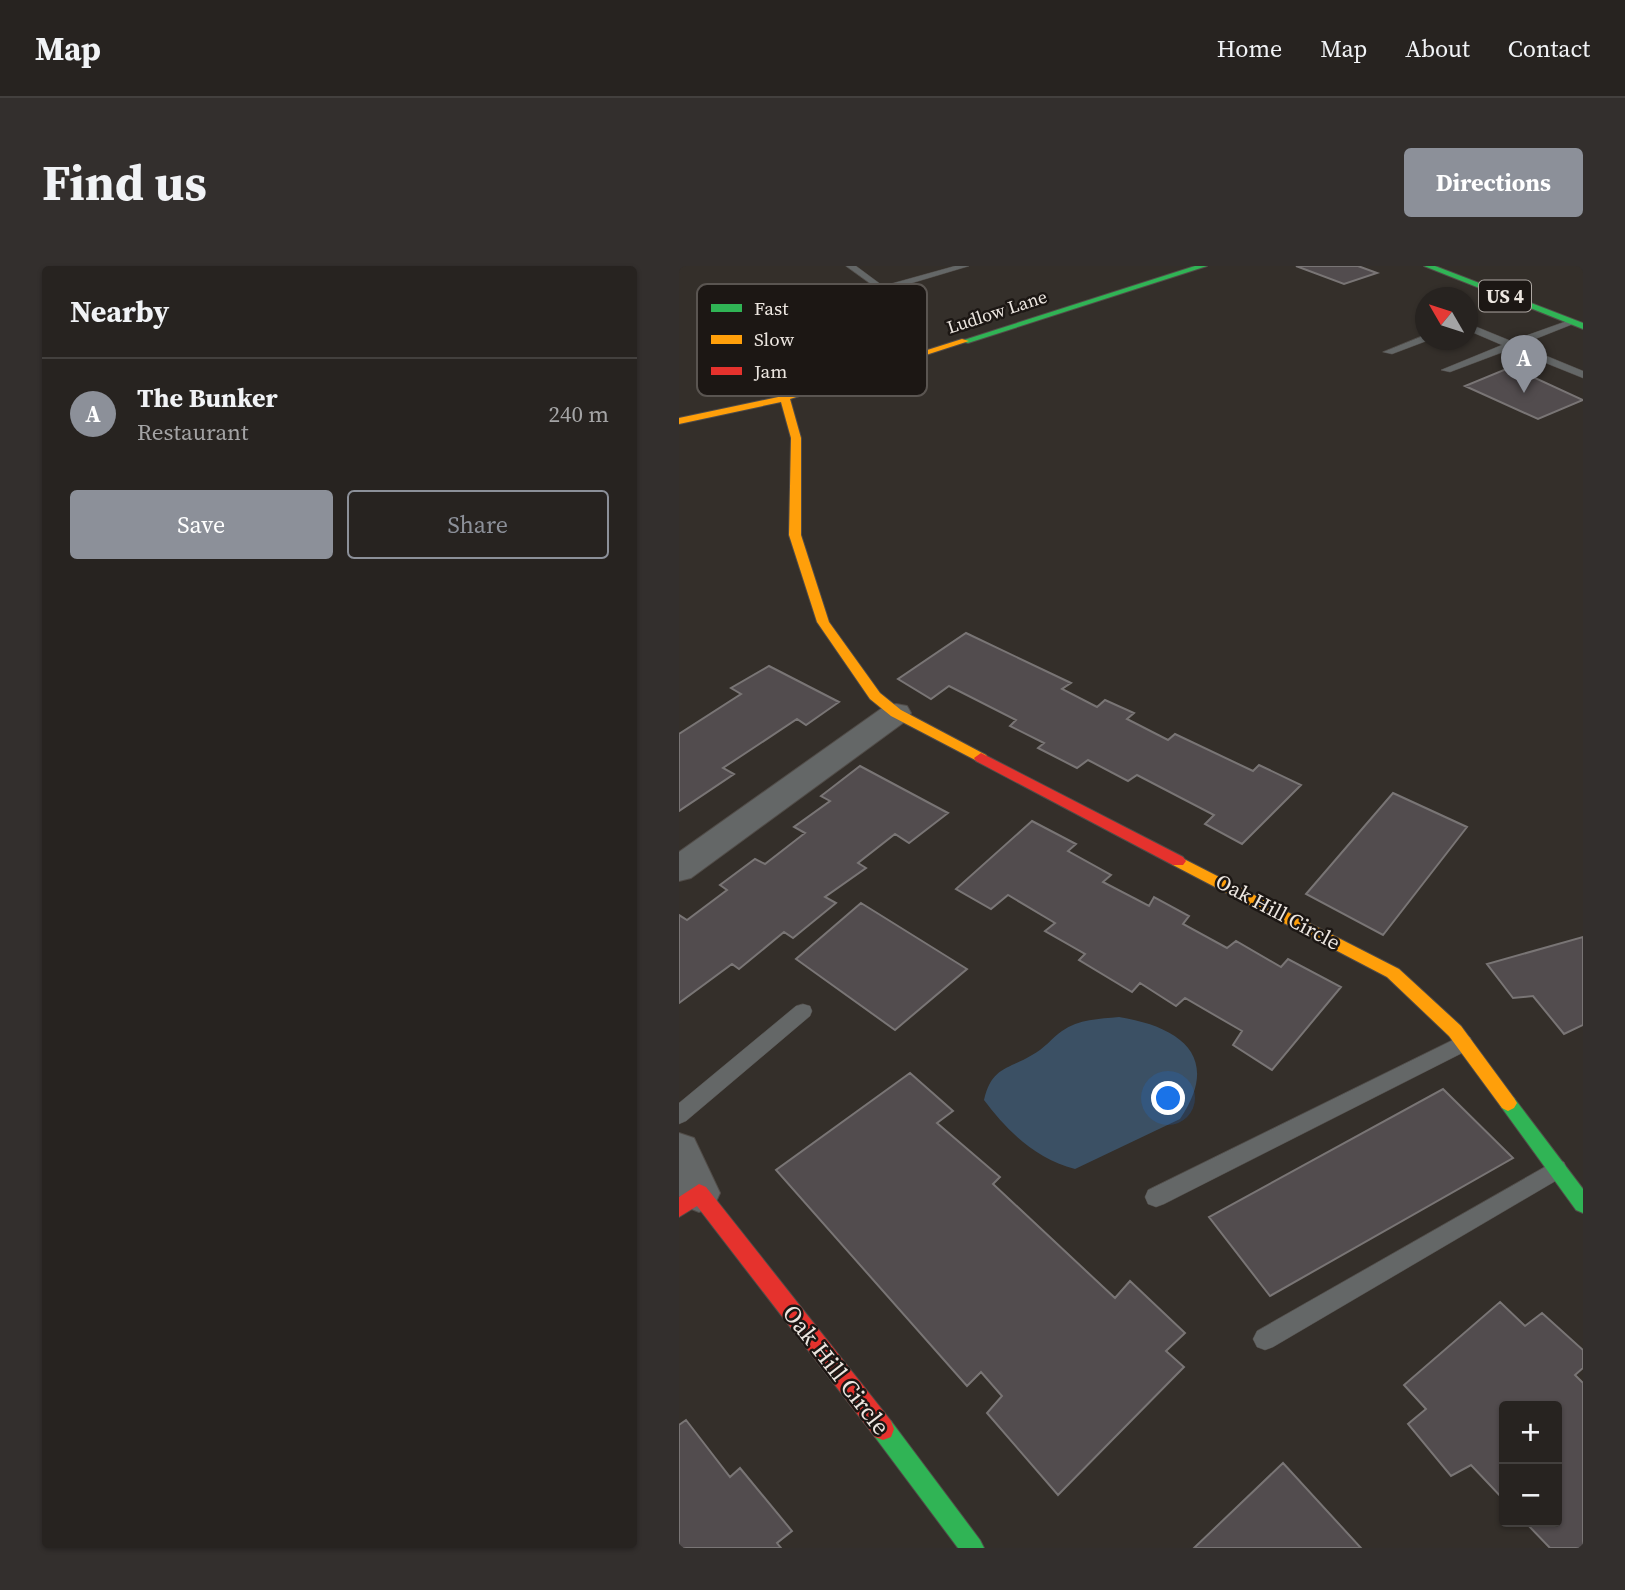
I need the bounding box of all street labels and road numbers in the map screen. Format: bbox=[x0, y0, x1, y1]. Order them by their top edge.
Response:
road number: US 4 bbox=[1479, 280, 1531, 312]
street label: Ludlow Lane bbox=[944, 284, 1050, 339]
street label: Oak Hill Circle bbox=[1211, 867, 1346, 957]
street label: Oak Hill Circle bbox=[775, 1298, 898, 1442]

